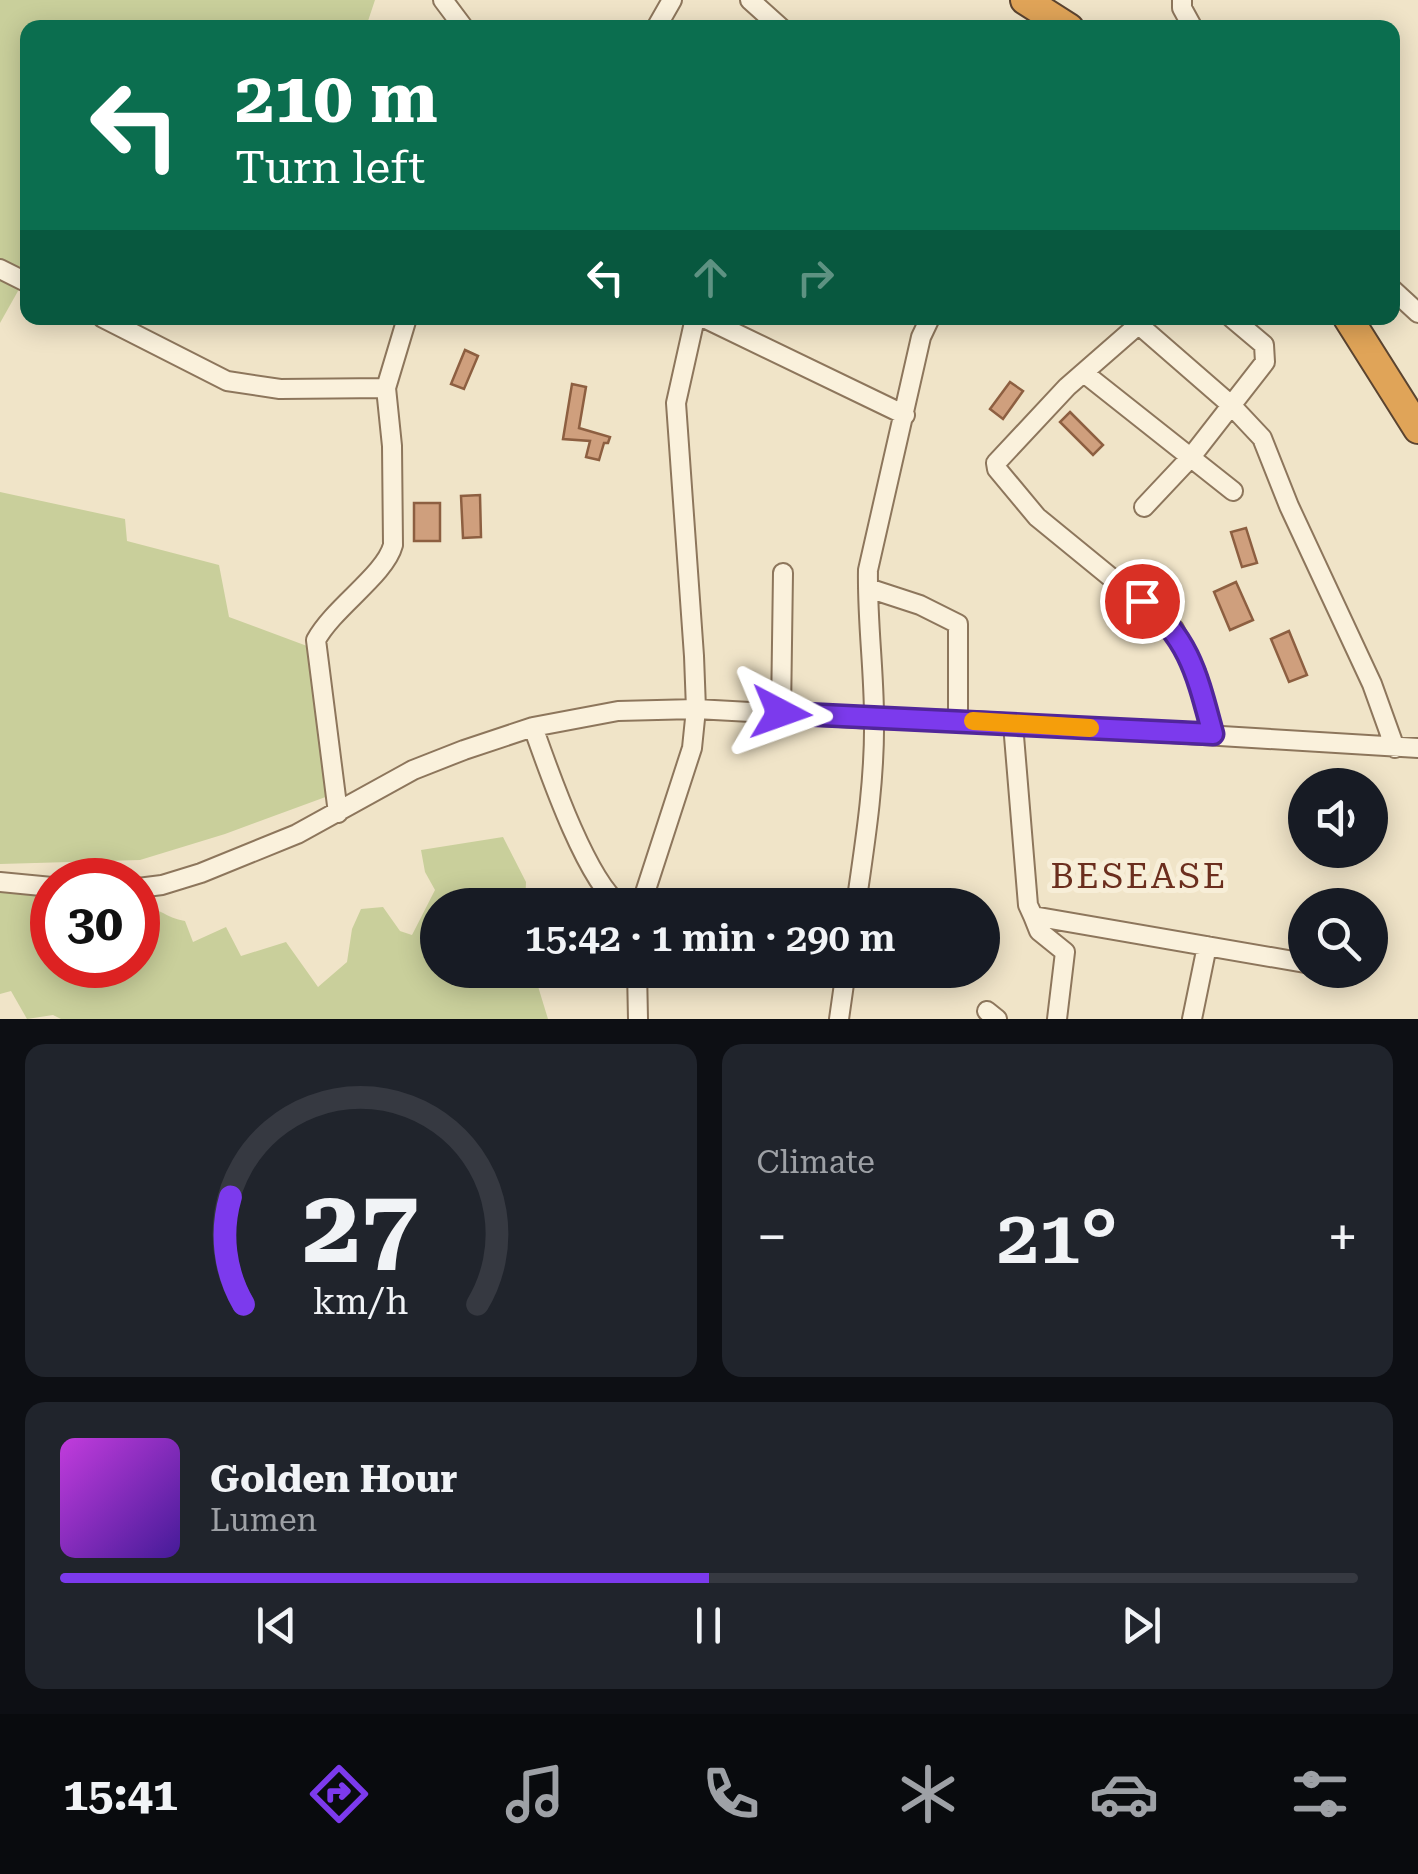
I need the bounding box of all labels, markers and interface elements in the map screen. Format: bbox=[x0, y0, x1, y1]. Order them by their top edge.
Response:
text: 210 m bbox=[235, 57, 438, 139]
icon: left bbox=[70, 60, 200, 190]
text: Turn left bbox=[235, 141, 425, 194]
icon: left bbox=[578, 250, 633, 305]
icon: ahead bbox=[683, 250, 738, 305]
icon: right bbox=[788, 250, 843, 305]
pin bbox=[1100, 559, 1185, 644]
icon: arrive bbox=[1115, 574, 1170, 629]
position arrow bbox=[729, 661, 833, 765]
map controls bbox=[1288, 768, 1388, 988]
button: sound bbox=[1288, 768, 1388, 868]
district label: BESEASE bbox=[1050, 856, 1228, 897]
speed limit sign: 30 bbox=[30, 858, 160, 988]
button: search bbox=[1288, 888, 1388, 988]
text: 15:42 · 1 min · 290 m bbox=[525, 916, 896, 960]
text: Climate bbox=[757, 1143, 875, 1181]
text: 27 bbox=[303, 1166, 419, 1287]
text: 21° bbox=[997, 1193, 1118, 1281]
text: − bbox=[757, 1205, 787, 1269]
text: + bbox=[1327, 1205, 1358, 1269]
text: km/h bbox=[313, 1281, 409, 1323]
text: Golden Hour bbox=[210, 1457, 458, 1501]
text: Lumen bbox=[210, 1501, 317, 1539]
icon: previous bbox=[249, 1598, 304, 1653]
icon: pause bbox=[681, 1598, 736, 1653]
icon: next bbox=[1114, 1598, 1169, 1653]
icon: directions bbox=[304, 1759, 374, 1829]
icon: music bbox=[500, 1759, 570, 1829]
icon: phone bbox=[696, 1759, 766, 1829]
icon: climate bbox=[893, 1759, 963, 1829]
icon: car bbox=[1089, 1759, 1159, 1829]
icon: filters bbox=[1285, 1759, 1355, 1829]
text: 15:41 bbox=[63, 1768, 178, 1821]

